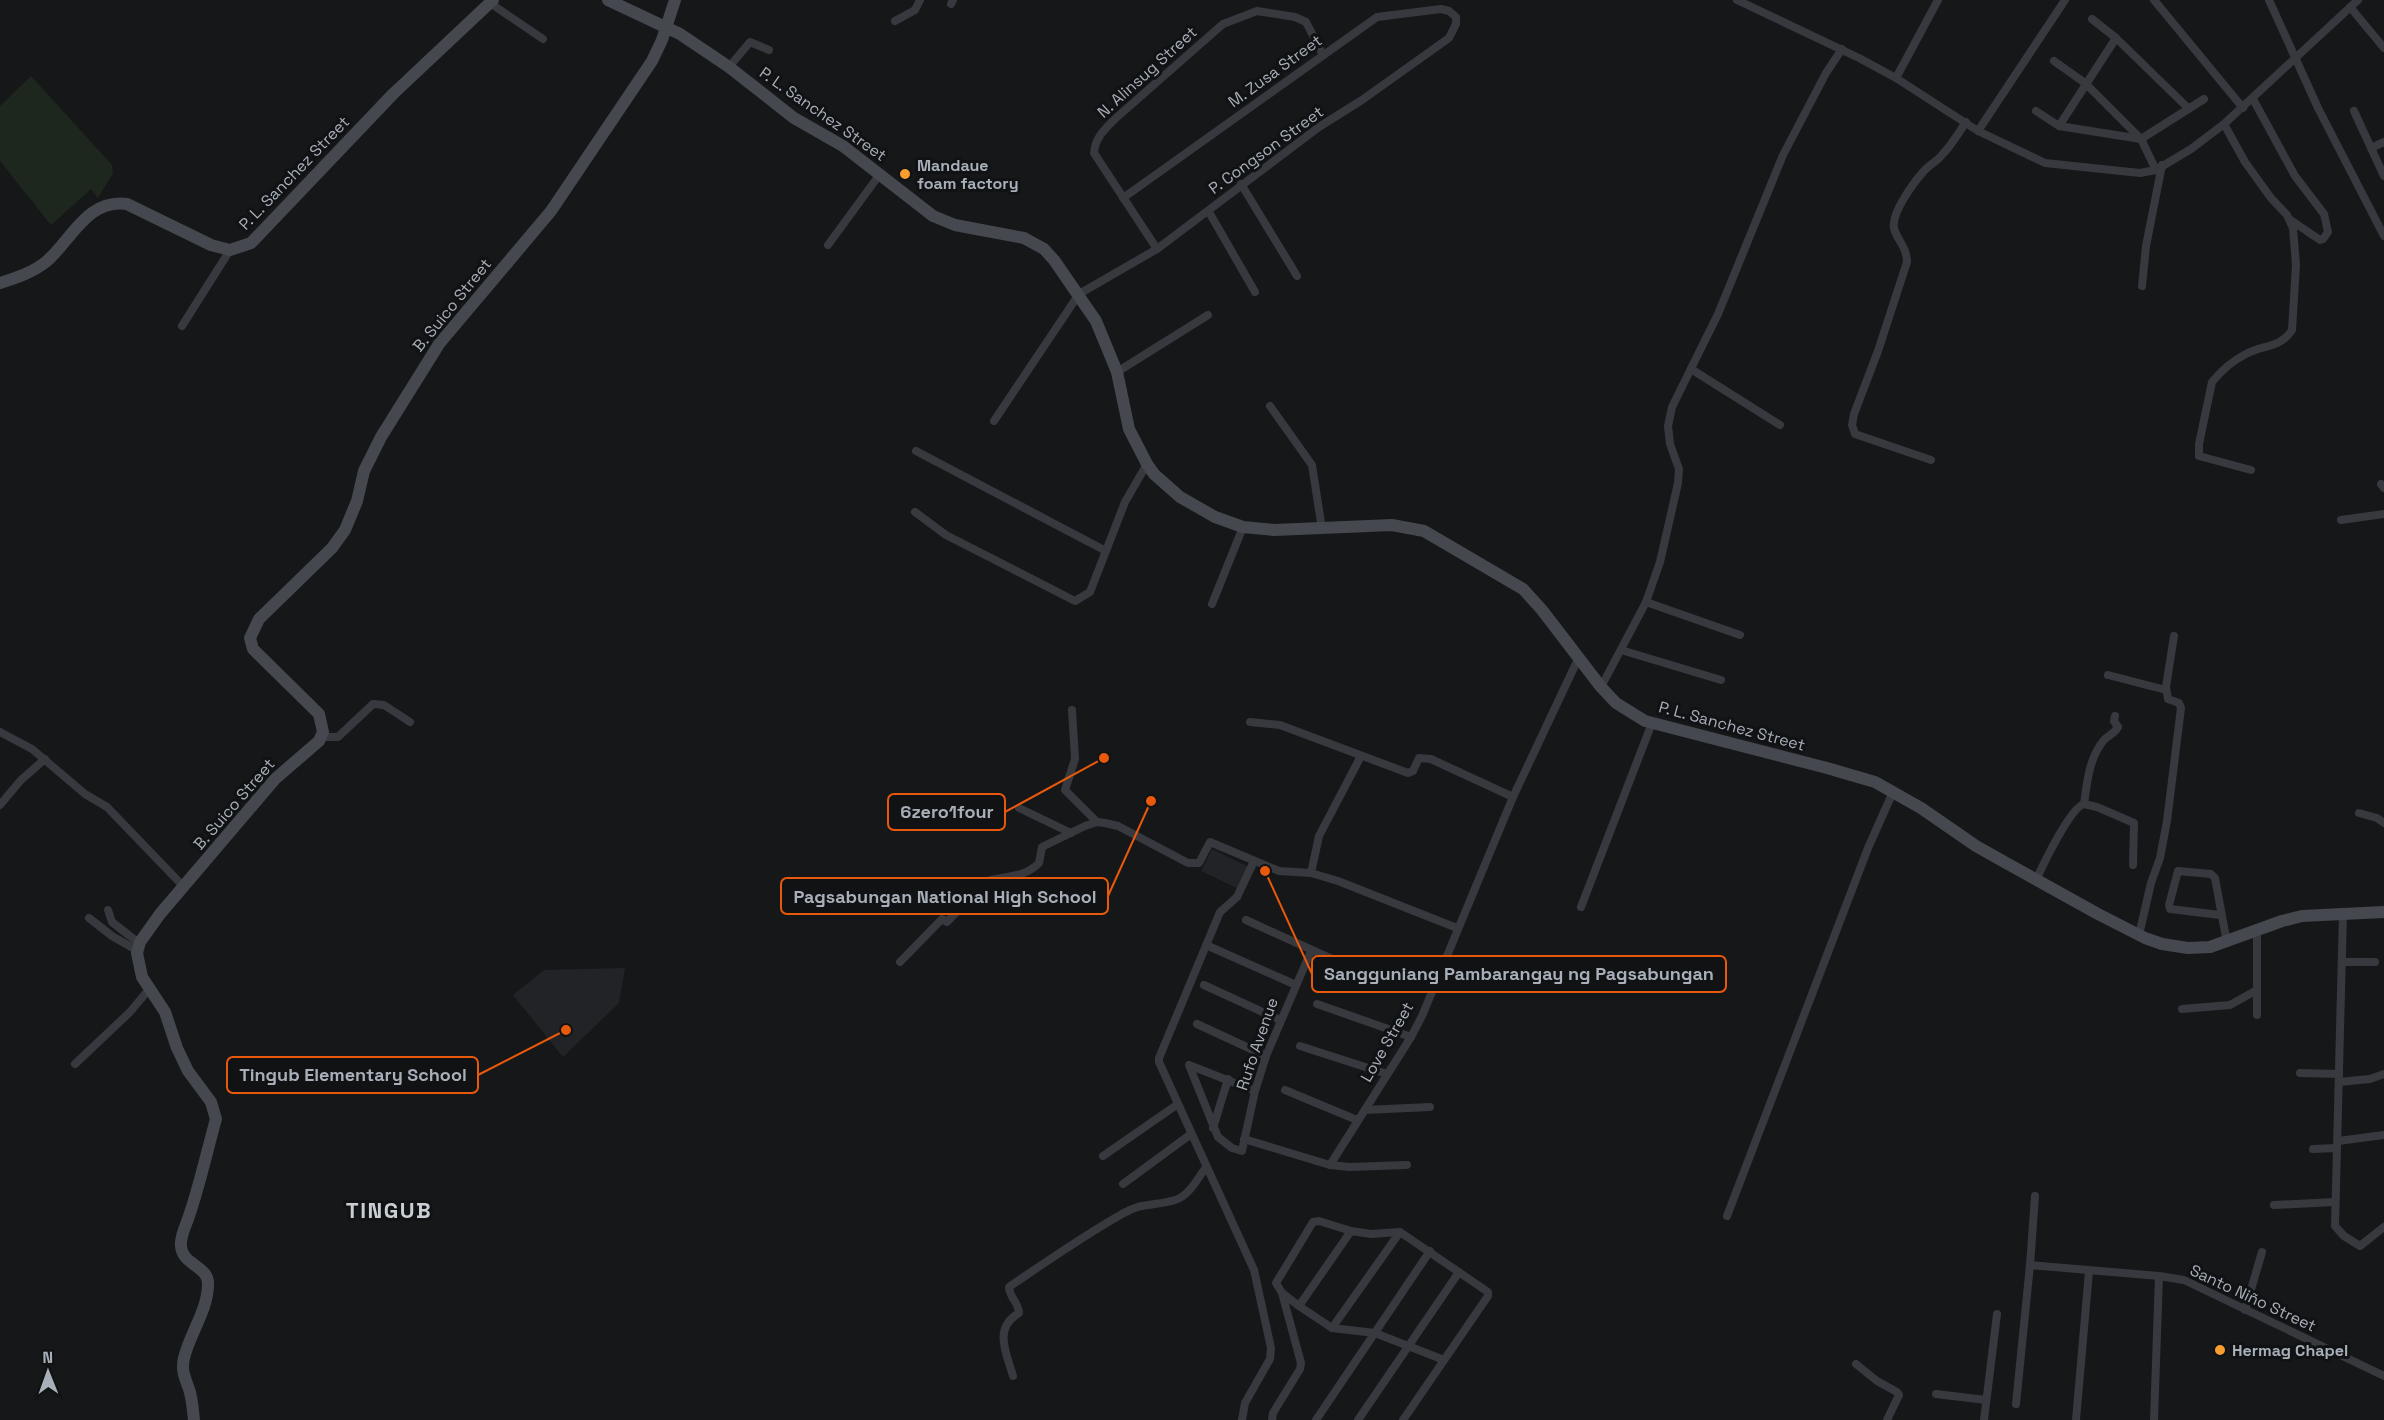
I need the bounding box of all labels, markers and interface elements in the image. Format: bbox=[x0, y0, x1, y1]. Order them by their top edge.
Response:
street label: N. Alinsug Street bbox=[1093, 22, 1201, 122]
street label: M. Zusa Street bbox=[1224, 30, 1326, 112]
street label: P. L. Sanchez Street bbox=[755, 62, 891, 166]
street label: P. Congson Street bbox=[1204, 101, 1328, 199]
street label: P. L. Sanchez Street bbox=[234, 112, 354, 234]
place label: Mandaue foam factory bbox=[917, 155, 1019, 194]
marker: Mandaue foam factory bbox=[898, 167, 912, 181]
street label: B. Suico Street bbox=[408, 254, 496, 356]
street label: P. L. Sanchez Street bbox=[1657, 696, 1807, 756]
street label: B. Suico Street bbox=[189, 754, 279, 854]
callout: 6zero1four bbox=[888, 794, 1005, 830]
text: 6zero1four bbox=[900, 800, 994, 823]
callout: Pagsabungan National High School bbox=[781, 878, 1108, 914]
text: Pagsabungan National High School bbox=[793, 885, 1097, 908]
callout: Sangguniang Pambarangay ng Pagsabungan bbox=[1312, 956, 1726, 992]
text: Sangguniang Pambarangay ng Pagsabungan bbox=[1324, 962, 1714, 985]
street label: Rufo Avenue bbox=[1231, 995, 1283, 1093]
street label: Love Street bbox=[1356, 998, 1418, 1086]
callout: Tingub Elementary School bbox=[227, 1057, 478, 1093]
text: Tingub Elementary School bbox=[239, 1063, 467, 1086]
district label: TINGUB bbox=[346, 1196, 432, 1224]
street label: Santo Niño Street bbox=[2187, 1260, 2319, 1336]
place label: Hermag Chapel bbox=[2232, 1340, 2348, 1361]
north arrow bbox=[18, 1342, 78, 1402]
marker: Hermag Chapel bbox=[2213, 1343, 2227, 1357]
text: N bbox=[42, 1347, 53, 1368]

